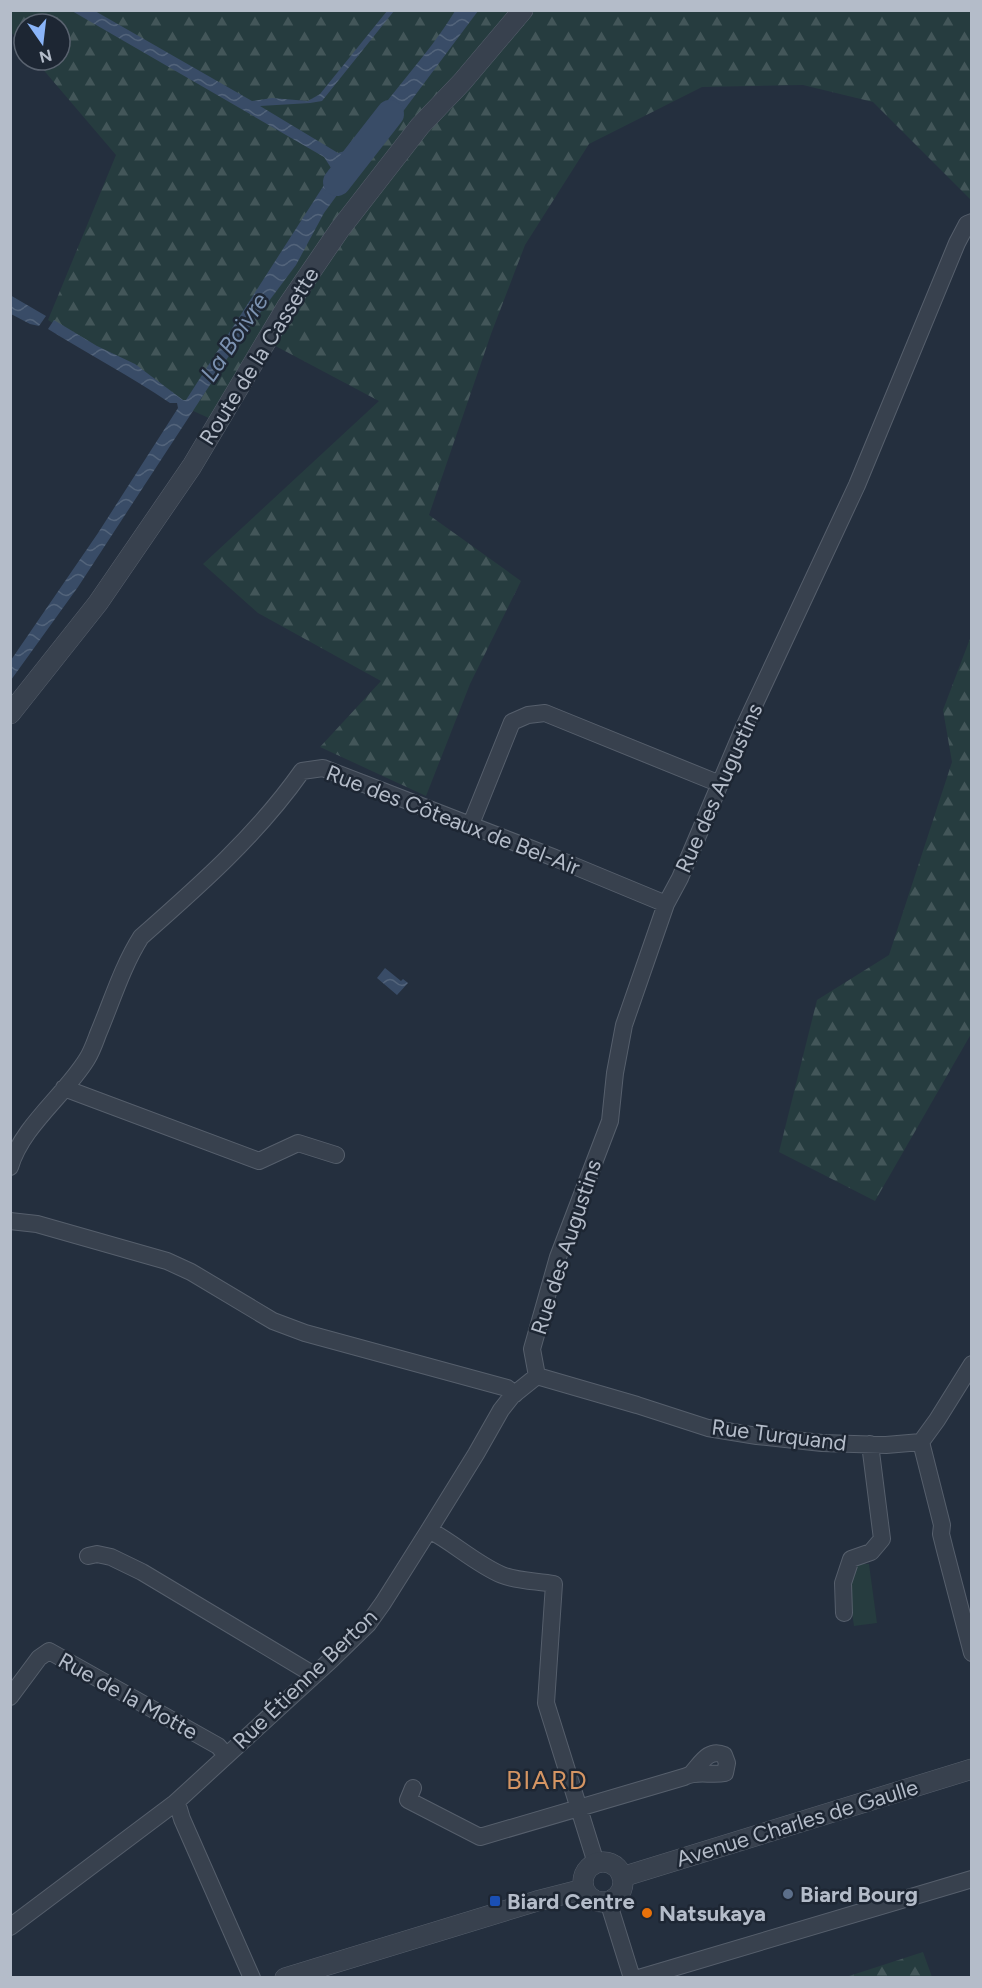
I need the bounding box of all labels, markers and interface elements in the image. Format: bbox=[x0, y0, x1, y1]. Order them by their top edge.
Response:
north arrow bbox=[12, 12, 72, 72]
text: N bbox=[37, 45, 54, 67]
street label: Route de la Cassette bbox=[193, 262, 325, 450]
water label: La Boivre bbox=[194, 287, 274, 387]
street label: Rue des Augustins bbox=[670, 699, 768, 877]
street label: Rue des Côteaux de Bel-Air bbox=[322, 759, 584, 881]
street label: Rue des Augustins bbox=[525, 1156, 607, 1338]
street label: Rue Turquand bbox=[710, 1413, 848, 1457]
street label: Rue Étienne Berton bbox=[227, 1603, 383, 1755]
street label: Rue de la Motte bbox=[54, 1647, 202, 1745]
district label: BIARD bbox=[506, 1764, 588, 1796]
street label: Avenue Charles de Gaulle bbox=[673, 1773, 921, 1873]
place label: Biard Bourg bbox=[800, 1881, 918, 1908]
marker: Biard Bourg bbox=[781, 1887, 795, 1901]
place label: Biard Centre bbox=[507, 1888, 635, 1915]
marker: Biard Centre bbox=[488, 1894, 502, 1908]
place label: Natsukaya bbox=[659, 1900, 766, 1927]
marker: Natsukaya bbox=[640, 1906, 654, 1920]

